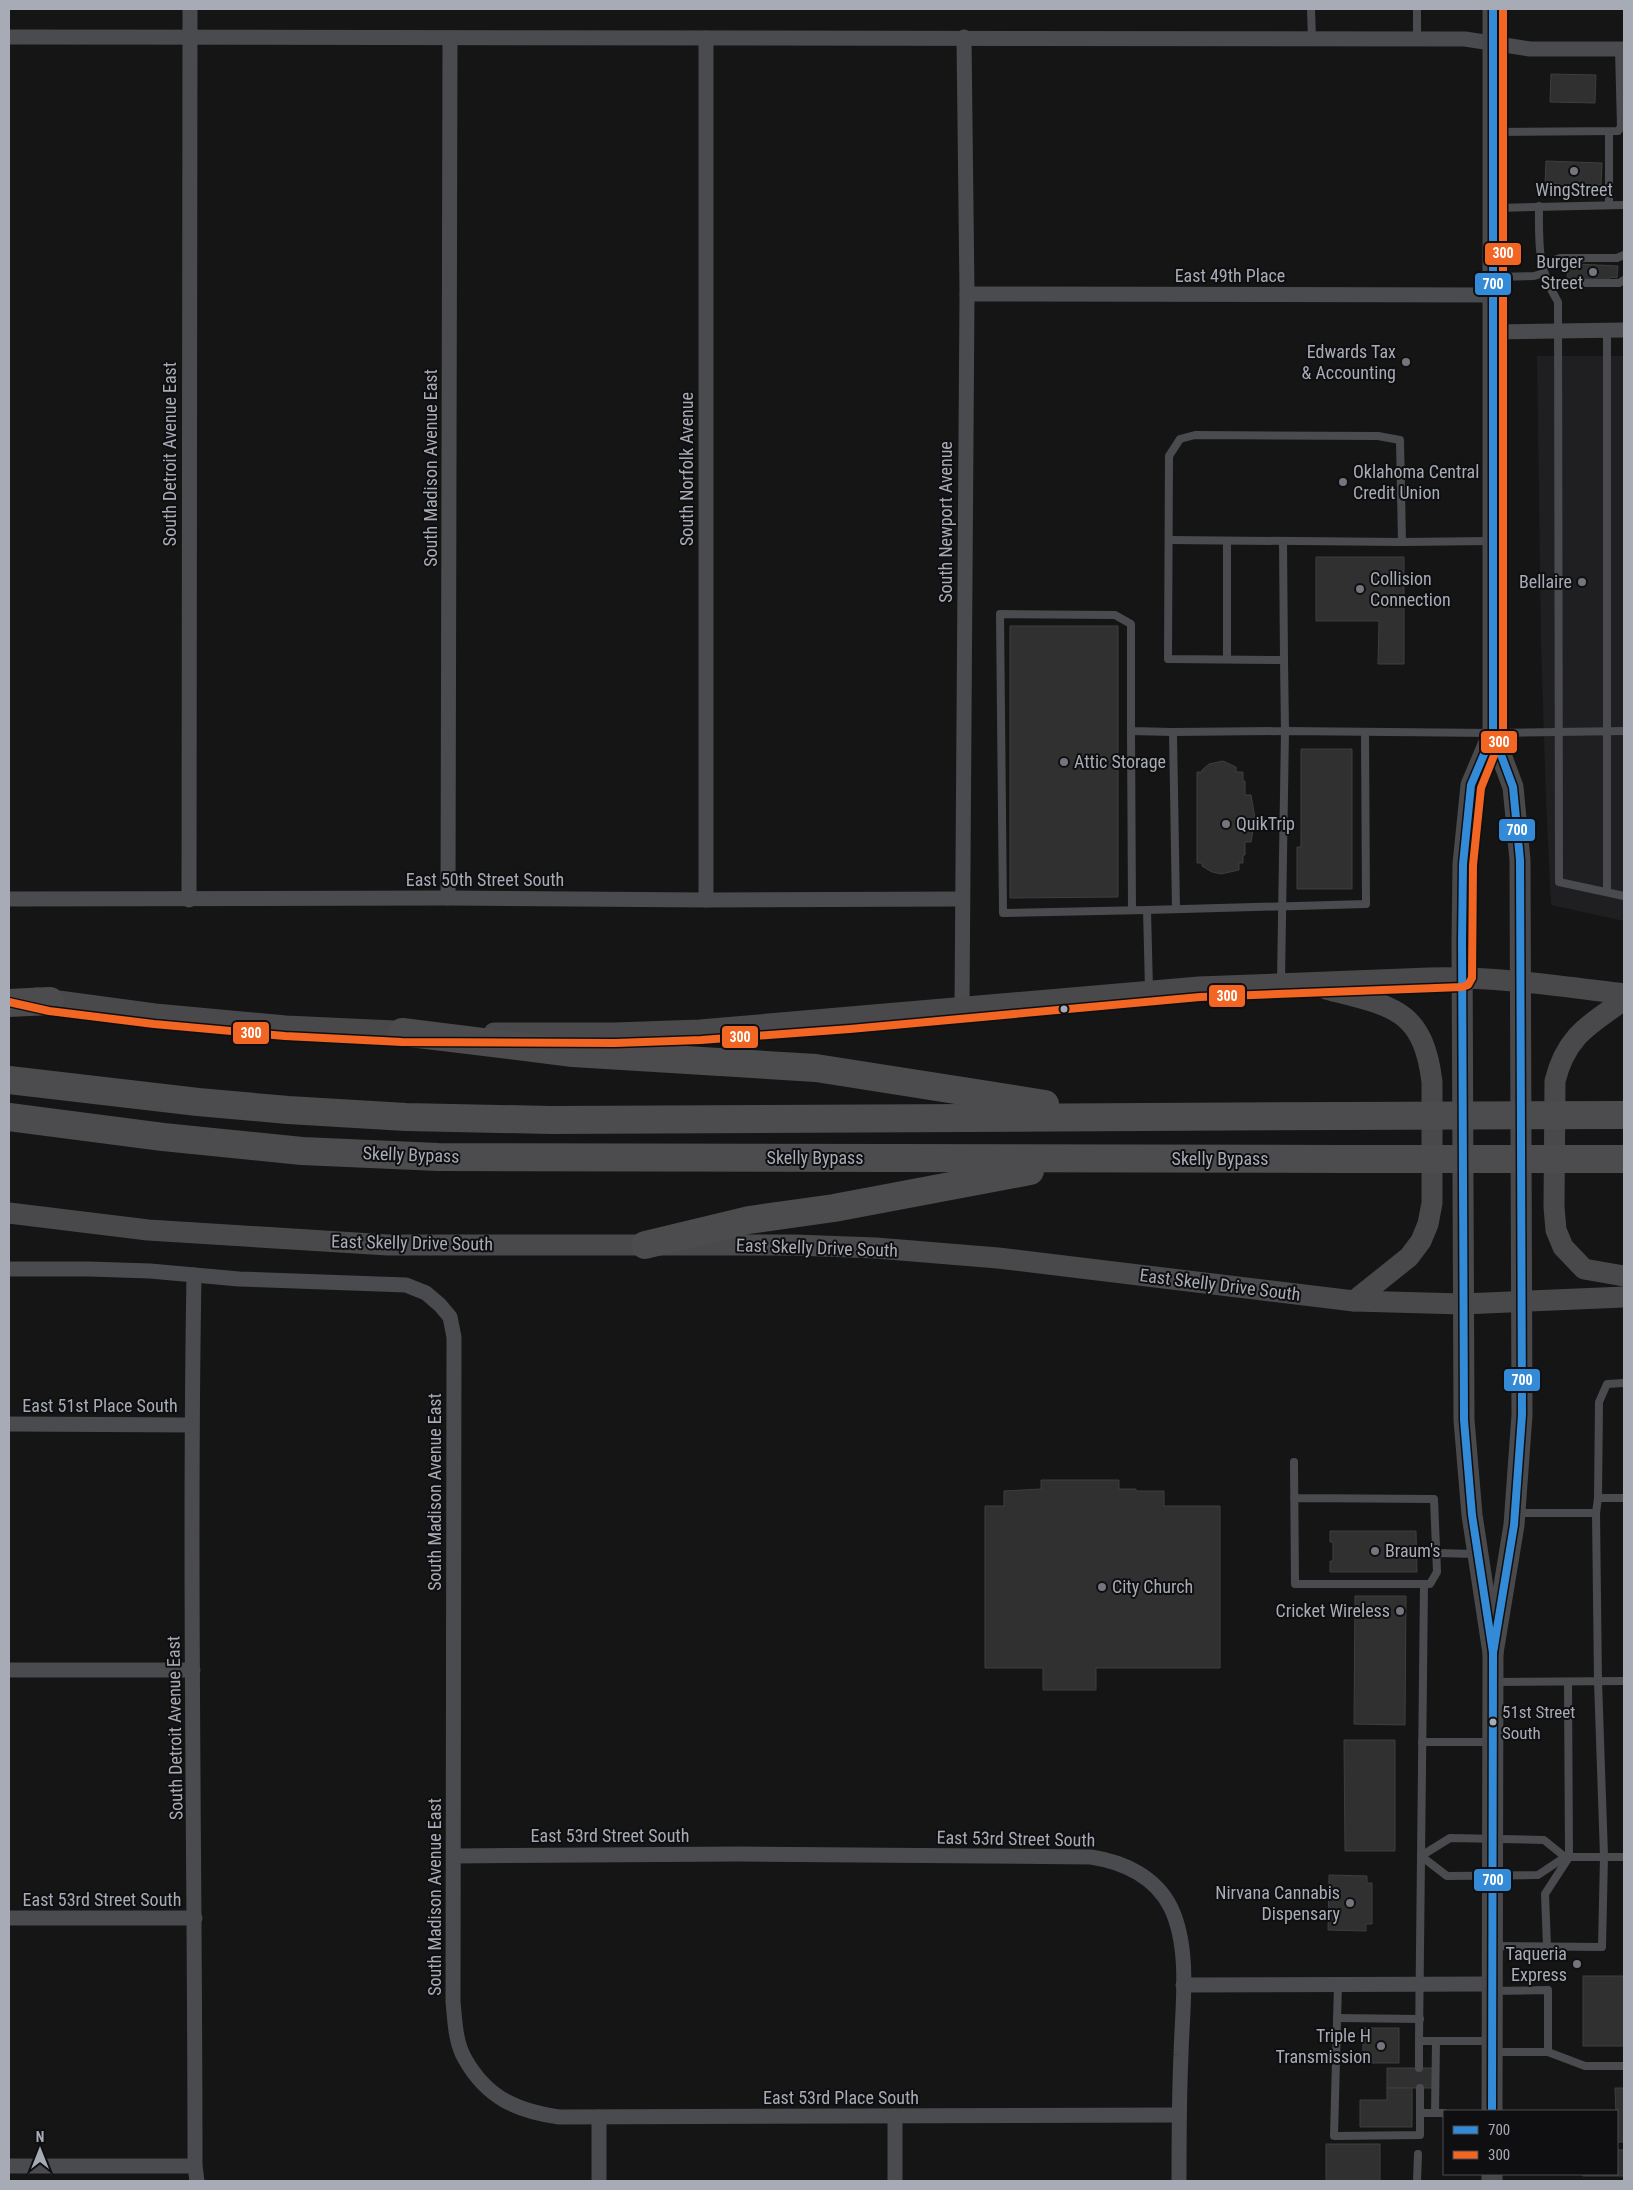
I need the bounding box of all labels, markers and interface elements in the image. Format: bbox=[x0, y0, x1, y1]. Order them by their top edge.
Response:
marker: WingStreet bbox=[1568, 165, 1580, 177]
place label: WingStreet bbox=[1535, 179, 1613, 200]
line badge: 300 bbox=[1484, 242, 1522, 266]
text: 300 bbox=[1492, 245, 1514, 261]
place label: Burger Street bbox=[1536, 251, 1584, 293]
street label: East 49th Place bbox=[1175, 265, 1285, 286]
marker: Burger Street bbox=[1587, 266, 1599, 278]
line badge: 700 bbox=[1474, 272, 1512, 296]
text: 700 bbox=[1482, 276, 1504, 292]
place label: Edwards Tax & Accounting bbox=[1302, 341, 1396, 383]
marker: Edwards Tax & Accounting bbox=[1400, 356, 1412, 368]
street label: South Detroit Avenue East bbox=[159, 362, 180, 546]
street label: South Madison Avenue East bbox=[420, 369, 441, 567]
street label: South Norfolk Avenue bbox=[676, 392, 697, 546]
street label: South Newport Avenue bbox=[935, 441, 956, 603]
place label: Oklahoma Central Credit Union bbox=[1353, 461, 1479, 503]
marker: Oklahoma Central Credit Union bbox=[1337, 476, 1349, 488]
place label: Collision Connection bbox=[1370, 568, 1451, 610]
place label: Bellaire bbox=[1519, 571, 1572, 592]
marker: Bellaire bbox=[1576, 576, 1588, 588]
marker: Collision Connection bbox=[1354, 583, 1366, 595]
line badge: 300 bbox=[1480, 730, 1518, 754]
text: 300 bbox=[1488, 734, 1510, 750]
place label: Attic Storage bbox=[1074, 751, 1166, 772]
marker: Attic Storage bbox=[1058, 756, 1070, 768]
place label: QuikTrip bbox=[1236, 813, 1295, 834]
marker: QuikTrip bbox=[1220, 818, 1232, 830]
line badge: 700 bbox=[1498, 818, 1536, 842]
text: 700 bbox=[1506, 822, 1528, 838]
street label: East 50th Street South bbox=[406, 869, 564, 890]
line badge: 300 bbox=[1208, 984, 1246, 1008]
text: 300 bbox=[1216, 988, 1238, 1004]
unlabelled marker bbox=[1059, 1004, 1069, 1014]
line badge: 300 bbox=[232, 1021, 270, 1045]
text: 300 bbox=[240, 1025, 262, 1041]
line badge: 300 bbox=[721, 1025, 759, 1049]
text: 300 bbox=[729, 1029, 751, 1045]
street label: Skelly Bypass bbox=[362, 1142, 460, 1167]
street label: Skelly Bypass bbox=[767, 1147, 863, 1168]
street label: Skelly Bypass bbox=[1172, 1148, 1268, 1169]
street label: East Skelly Drive South bbox=[331, 1231, 493, 1254]
street label: East Skelly Drive South bbox=[736, 1234, 898, 1261]
street label: East Skelly Drive South bbox=[1138, 1264, 1302, 1305]
line badge: 700 bbox=[1503, 1368, 1541, 1392]
text: 700 bbox=[1511, 1372, 1533, 1388]
street label: South Madison Avenue East bbox=[424, 1393, 445, 1591]
street label: East 51st Place South bbox=[22, 1395, 178, 1416]
place label: Braum's bbox=[1385, 1540, 1441, 1561]
marker: Braum's bbox=[1369, 1545, 1381, 1557]
place label: City Church bbox=[1112, 1576, 1193, 1597]
marker: City Church bbox=[1096, 1581, 1108, 1593]
place label: Cricket Wireless bbox=[1275, 1600, 1390, 1621]
marker: Cricket Wireless bbox=[1394, 1605, 1406, 1617]
street label: South Detroit Avenue East bbox=[162, 1636, 187, 1820]
place label: 51st Street South bbox=[1502, 1702, 1575, 1743]
marker: 51st Street South bbox=[1488, 1717, 1498, 1727]
street label: South Madison Avenue East bbox=[424, 1798, 445, 1996]
street label: East 53rd Street South bbox=[531, 1825, 689, 1846]
street label: East 53rd Street South bbox=[936, 1827, 1096, 1850]
line badge: 700 bbox=[1473, 1868, 1512, 1892]
text: 700 bbox=[1482, 1872, 1504, 1888]
place label: Nirvana Cannabis Dispensary bbox=[1215, 1882, 1340, 1924]
street label: East 53rd Street South bbox=[23, 1889, 181, 1910]
marker: Nirvana Cannabis Dispensary bbox=[1344, 1897, 1356, 1909]
place label: Taqueria Express bbox=[1506, 1943, 1567, 1985]
marker: Taqueria Express bbox=[1571, 1958, 1583, 1970]
place label: Triple H Transmission bbox=[1276, 2025, 1371, 2067]
marker: Triple H Transmission bbox=[1375, 2040, 1387, 2052]
street label: East 53rd Place South bbox=[763, 2087, 919, 2108]
legend bbox=[1443, 2110, 1618, 2175]
text: 700 bbox=[1488, 2121, 1510, 2139]
north arrow bbox=[15, 2125, 65, 2175]
text: N bbox=[36, 2129, 44, 2145]
text: 300 bbox=[1488, 2146, 1510, 2164]

